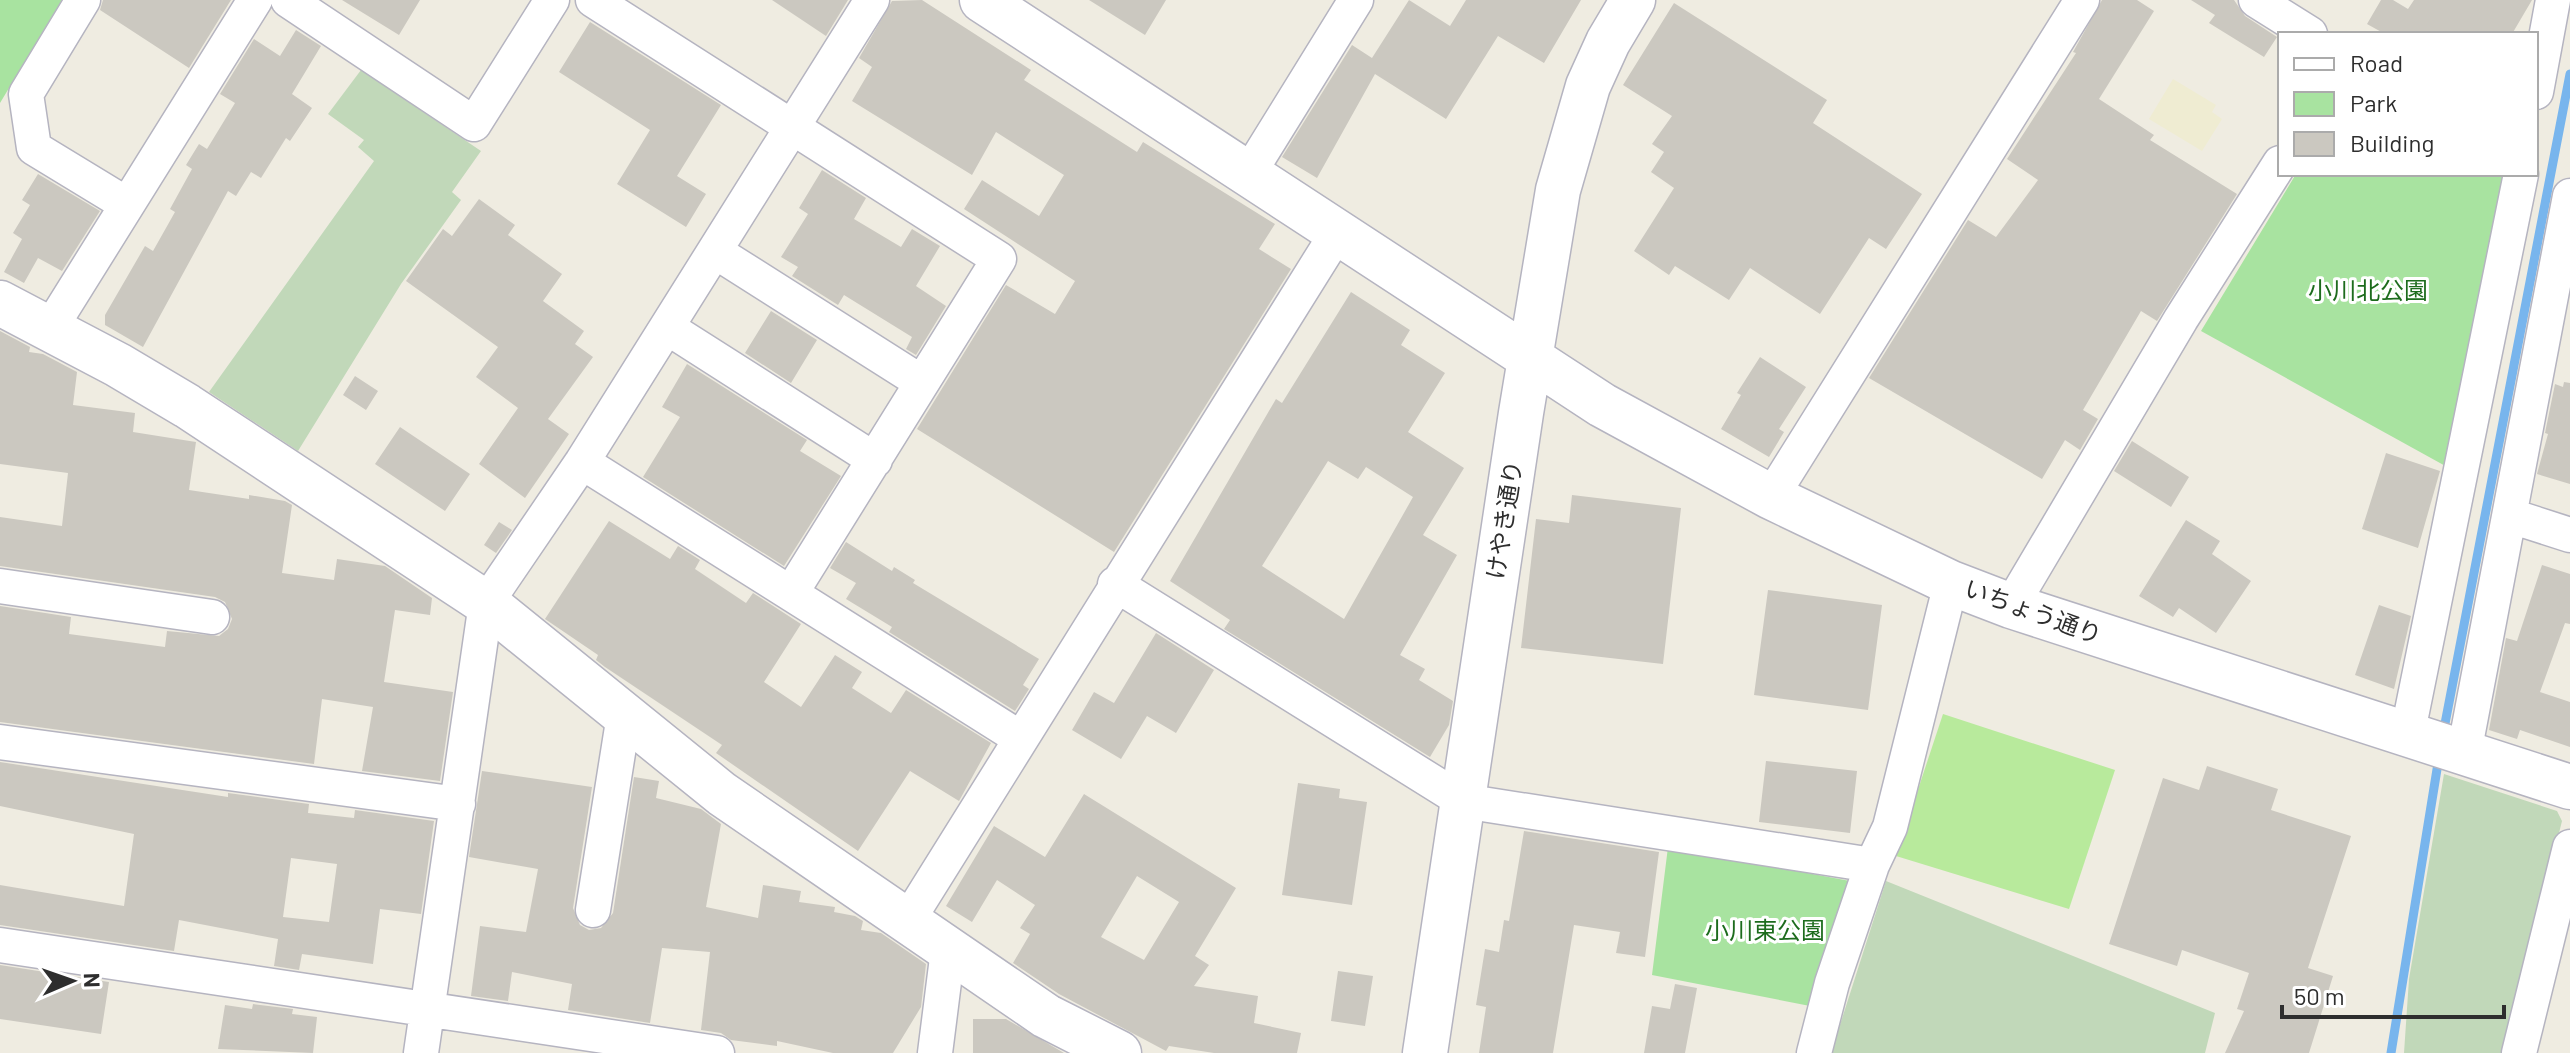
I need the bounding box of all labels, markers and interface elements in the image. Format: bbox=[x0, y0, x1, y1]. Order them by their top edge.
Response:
legend bbox=[2278, 32, 2538, 176]
text: Road bbox=[2350, 48, 2403, 77]
text: Park bbox=[2350, 88, 2397, 117]
text: Building bbox=[2350, 128, 2434, 157]
park label: 小川北公園 bbox=[2308, 275, 2428, 304]
street label: けやき通り bbox=[1480, 458, 1527, 581]
street label: いちょう通り bbox=[1961, 572, 2106, 649]
park label: 小川東公園 bbox=[1705, 915, 1825, 944]
north arrow bbox=[32, 941, 112, 1021]
scale bar bbox=[2282, 969, 2504, 1019]
text: N bbox=[80, 972, 106, 988]
text: 50 m bbox=[2294, 981, 2345, 1010]

